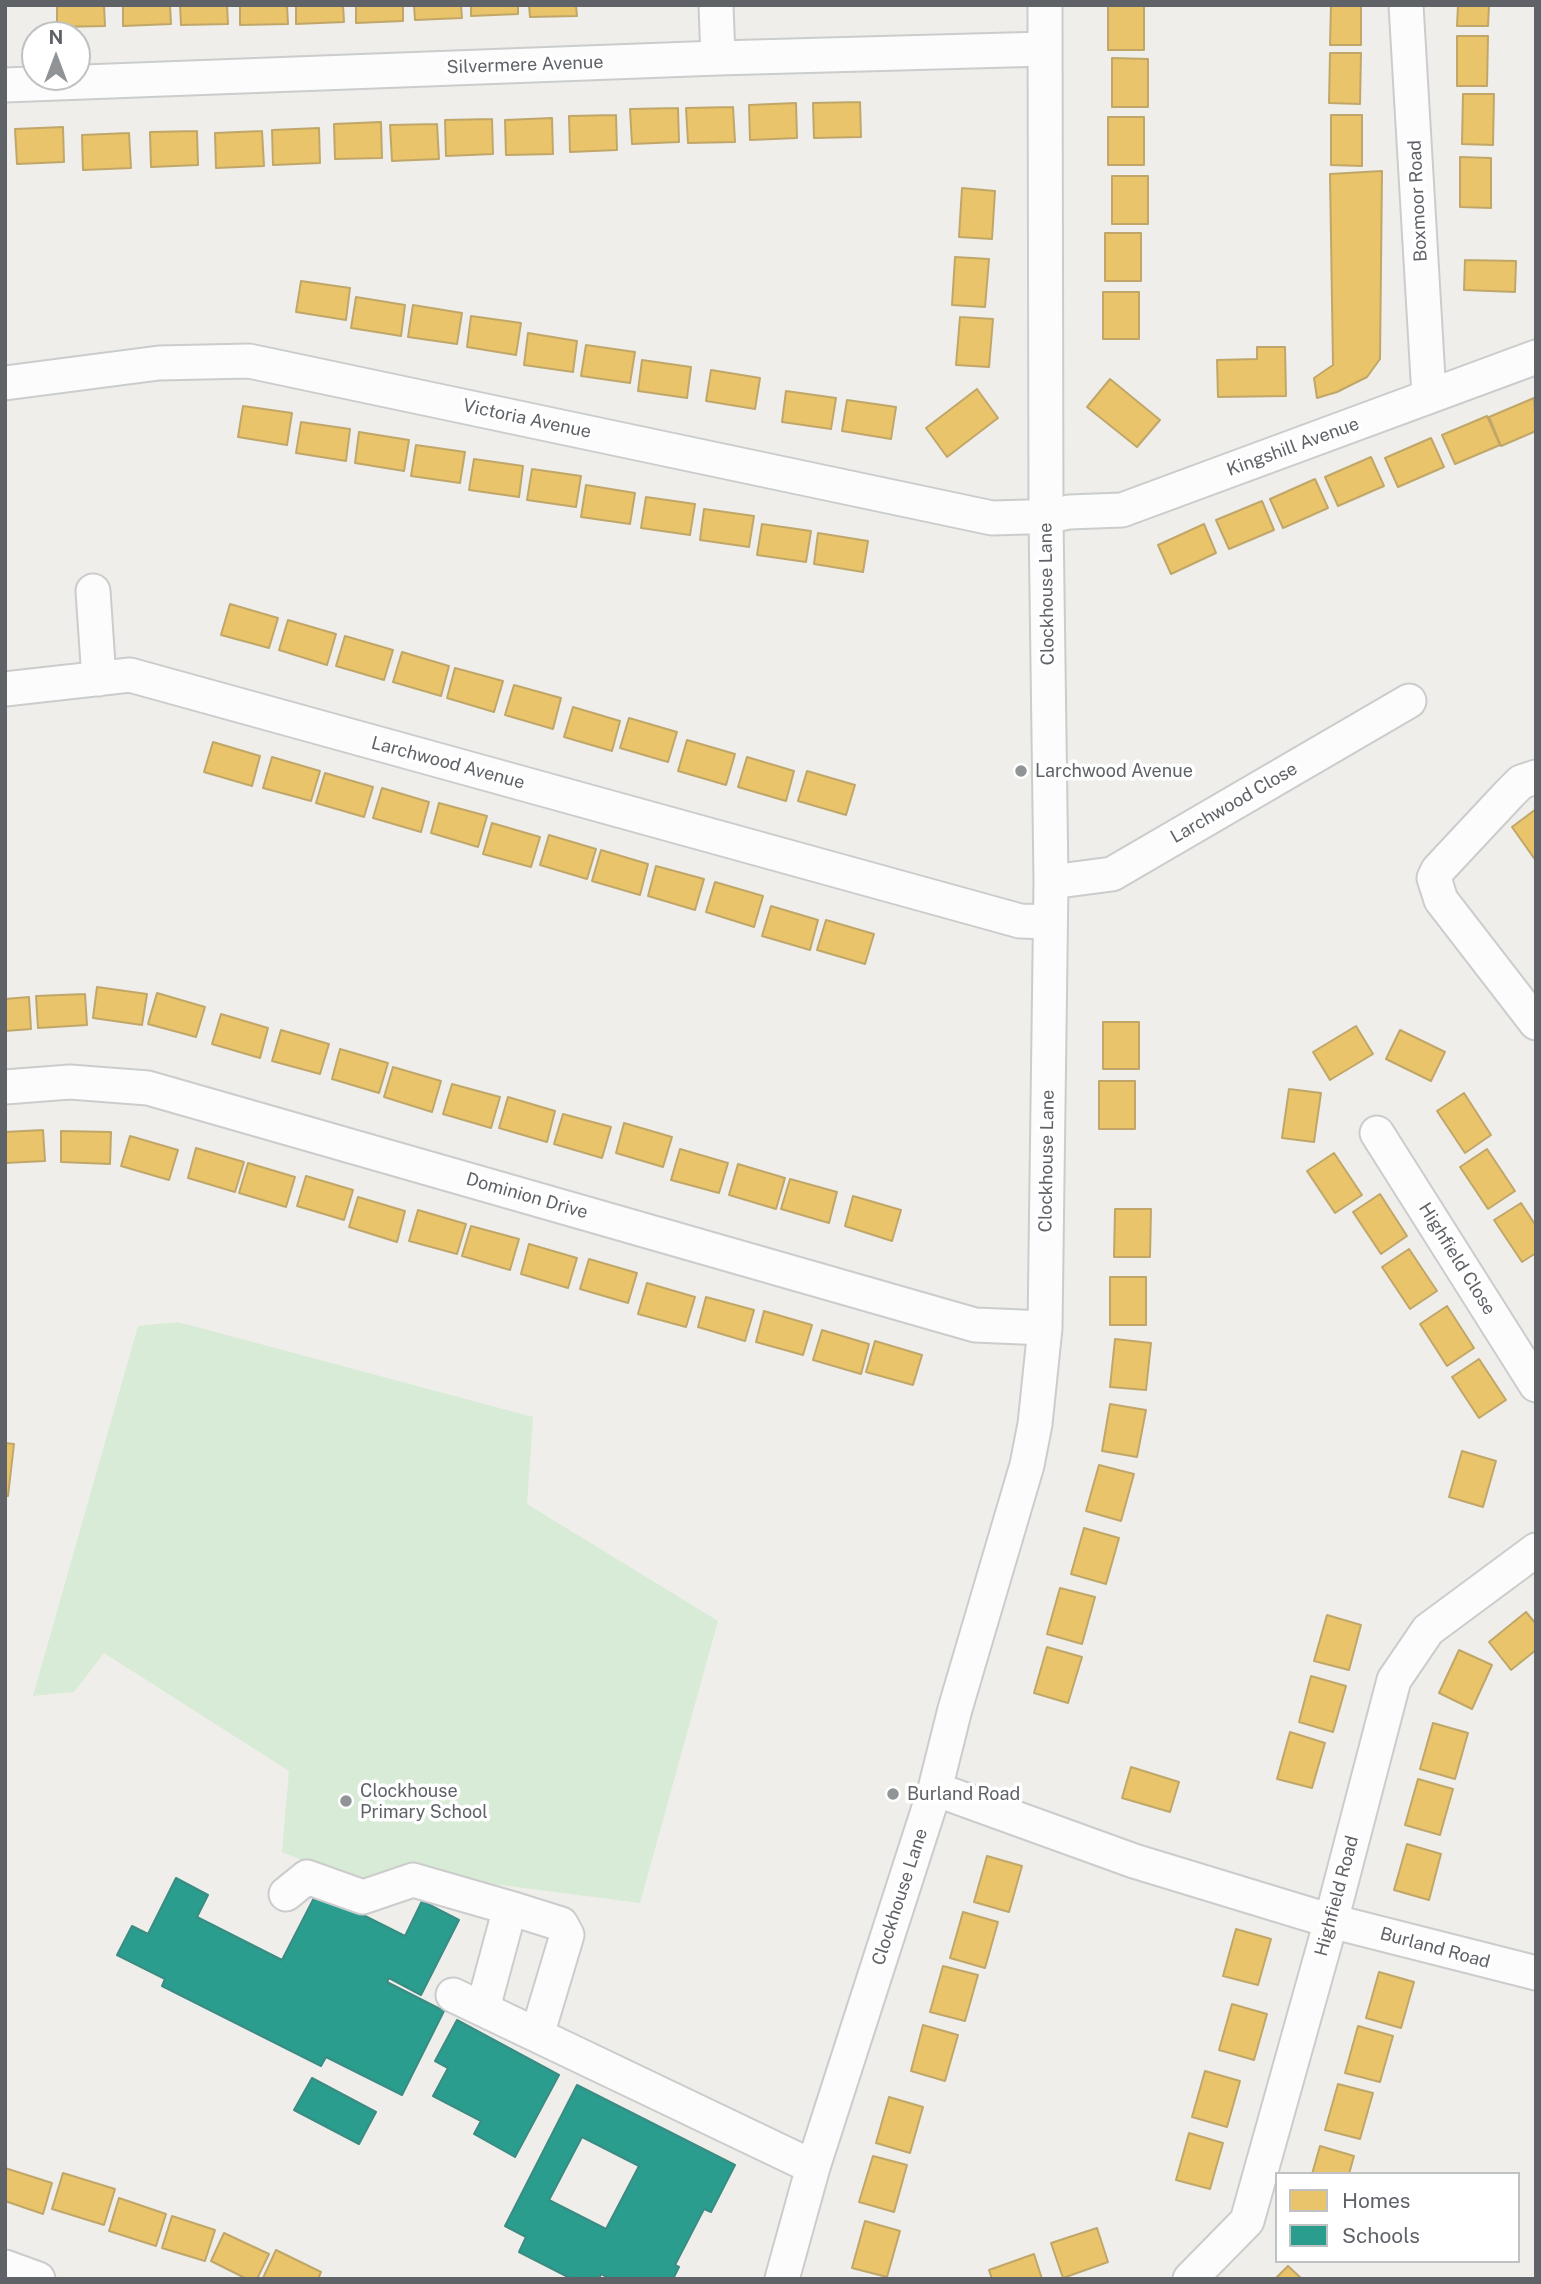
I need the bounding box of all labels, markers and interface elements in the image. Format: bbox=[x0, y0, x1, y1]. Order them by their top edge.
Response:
north arrow bbox=[21, 21, 91, 91]
text: N bbox=[49, 26, 63, 48]
street label: Silvermere Avenue bbox=[446, 51, 604, 79]
street label: Boxmoor Road bbox=[1404, 140, 1432, 262]
street label: Victoria Avenue bbox=[461, 395, 593, 443]
street label: Kingshill Avenue bbox=[1224, 413, 1362, 481]
street label: Clockhouse Lane bbox=[1035, 523, 1059, 665]
street label: Larchwood Avenue bbox=[369, 732, 527, 794]
street label: Larchwood Close bbox=[1167, 758, 1301, 848]
place label: Larchwood Avenue bbox=[1035, 760, 1193, 782]
marker: Larchwood Avenue bbox=[1013, 763, 1029, 779]
street label: Clockhouse Lane bbox=[1035, 1090, 1059, 1232]
street label: Dominion Drive bbox=[464, 1168, 590, 1224]
street label: Highfield Close bbox=[1414, 1199, 1500, 1319]
place label: Clockhouse Primary School bbox=[360, 1780, 488, 1823]
place label: Burland Road bbox=[907, 1783, 1020, 1805]
marker: Burland Road bbox=[885, 1786, 901, 1802]
marker: Clockhouse Primary School bbox=[338, 1793, 354, 1809]
street label: Clockhouse Lane bbox=[868, 1826, 932, 1968]
street label: Highfield Road bbox=[1311, 1833, 1363, 1959]
street label: Burland Road bbox=[1378, 1923, 1492, 1973]
legend bbox=[1275, 2172, 1520, 2263]
text: Homes bbox=[1342, 2188, 1410, 2213]
text: Schools bbox=[1342, 2223, 1420, 2248]

